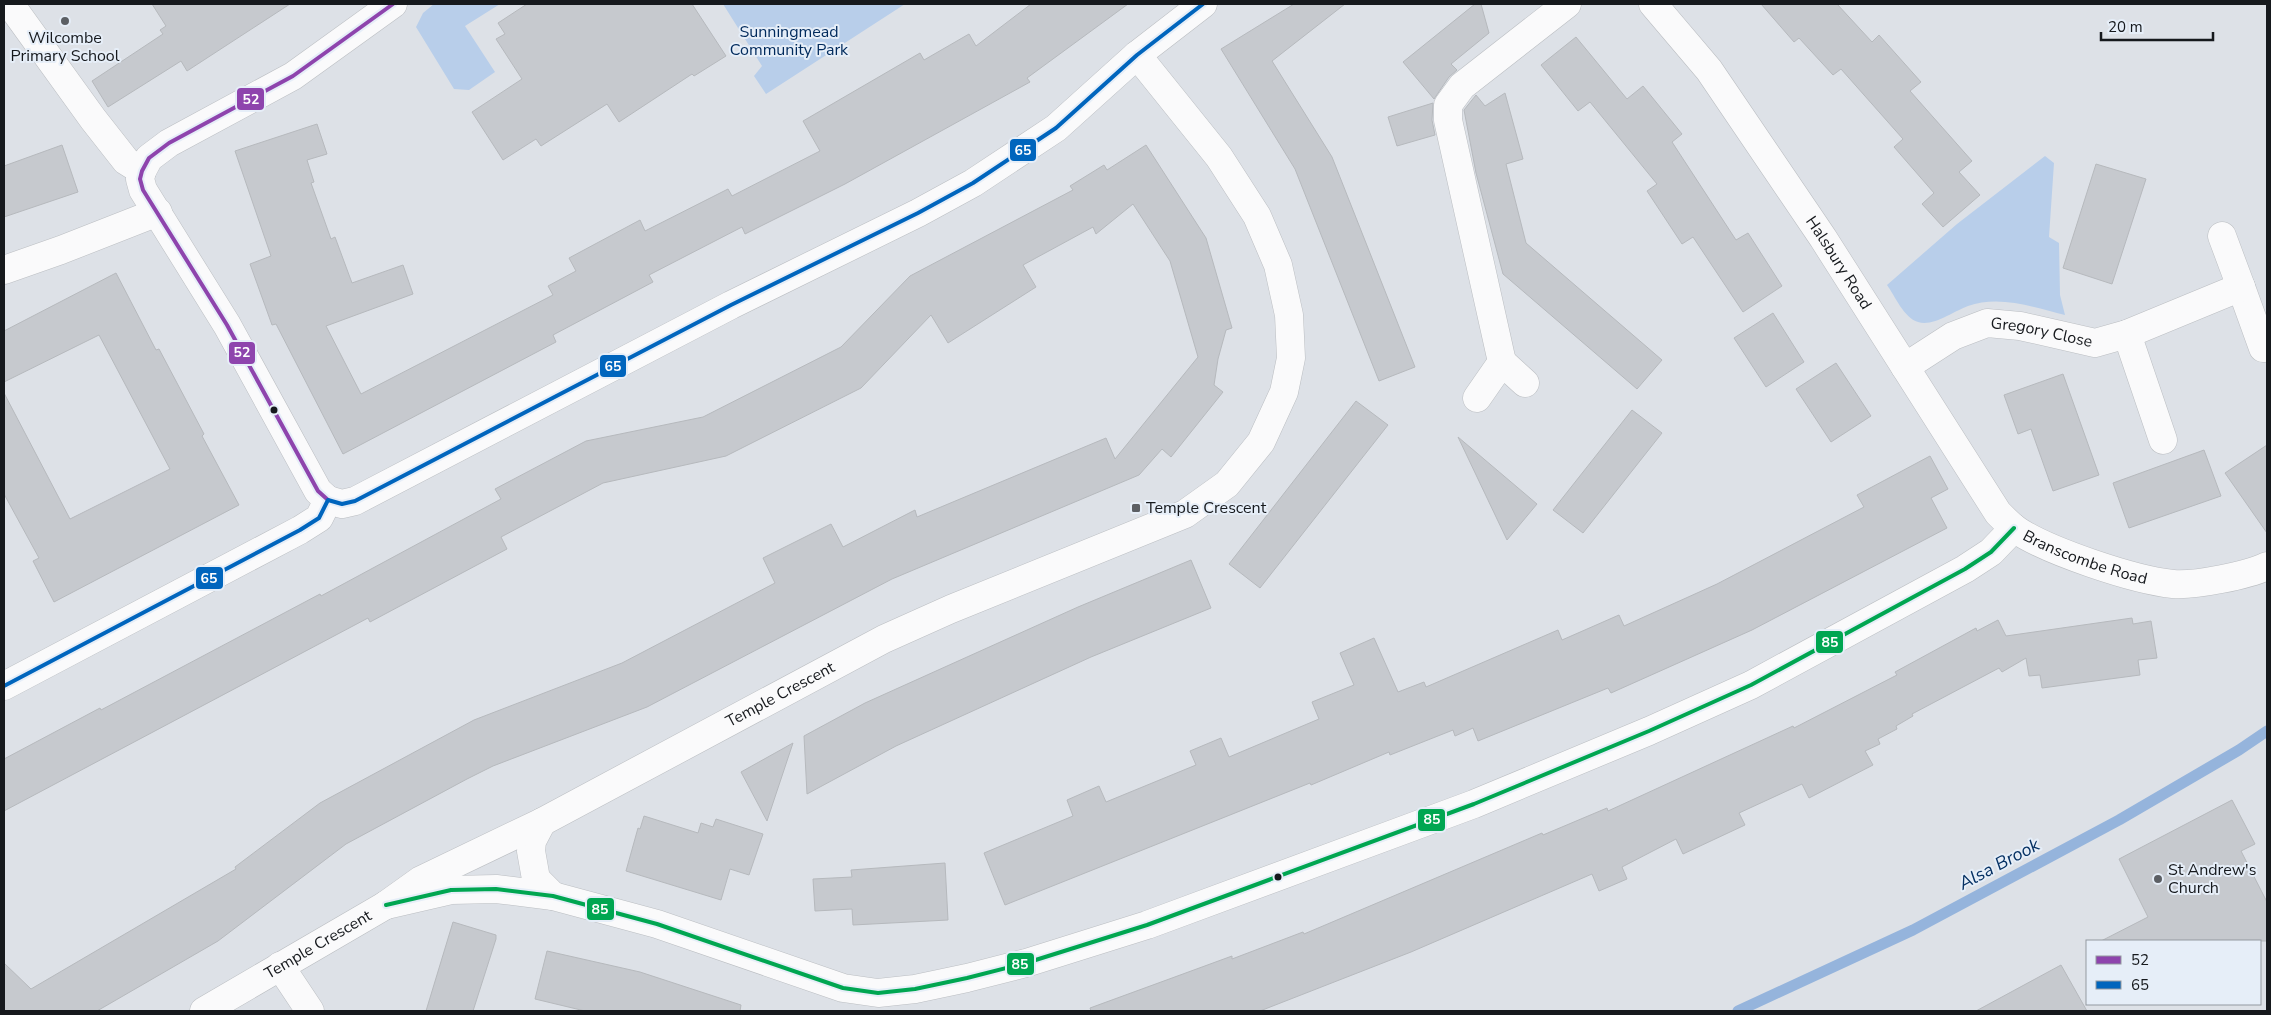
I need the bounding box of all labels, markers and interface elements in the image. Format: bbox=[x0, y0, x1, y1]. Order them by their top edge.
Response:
scale bar bbox=[2101, 10, 2214, 42]
marker: Wilcombe Primary School bbox=[59, 15, 71, 27]
text: 20 m bbox=[2108, 17, 2143, 37]
park label: Sunningmead Community Park bbox=[730, 21, 849, 61]
place label: Wilcombe Primary School bbox=[11, 27, 120, 67]
line badge: 52 bbox=[236, 87, 265, 111]
text: 52 bbox=[243, 90, 259, 109]
line badge: 65 bbox=[1009, 138, 1037, 162]
text: 65 bbox=[1015, 141, 1031, 160]
street label: Halsbury Road bbox=[1800, 212, 1877, 314]
street label: Gregory Close bbox=[1990, 312, 2095, 353]
line badge: 52 bbox=[228, 341, 256, 365]
text: 52 bbox=[234, 343, 250, 362]
line badge: 65 bbox=[599, 354, 627, 378]
text: 65 bbox=[605, 357, 621, 376]
unlabelled marker bbox=[269, 405, 279, 415]
place label: Temple Crescent bbox=[1146, 497, 1267, 519]
marker: Temple Crescent bbox=[1130, 502, 1142, 514]
street label: Branscombe Road bbox=[2019, 525, 2150, 590]
line badge: 65 bbox=[195, 566, 224, 590]
text: 65 bbox=[201, 569, 217, 588]
line badge: 85 bbox=[1815, 630, 1844, 654]
text: 85 bbox=[1822, 633, 1838, 652]
street label: Temple Crescent bbox=[722, 656, 839, 733]
line badge: 85 bbox=[1417, 808, 1446, 832]
text: 85 bbox=[1424, 810, 1440, 829]
water label: Alsa Brook bbox=[1953, 832, 2045, 896]
place label: St Andrew's Church bbox=[2168, 859, 2256, 899]
unlabelled marker bbox=[1273, 872, 1283, 882]
marker: St Andrew's Church bbox=[2152, 873, 2164, 885]
line badge: 85 bbox=[586, 897, 615, 921]
text: 85 bbox=[592, 900, 608, 919]
street label: Temple Crescent bbox=[261, 905, 376, 984]
legend bbox=[2086, 940, 2261, 1005]
text: 52 bbox=[2131, 950, 2149, 970]
line badge: 85 bbox=[1006, 952, 1035, 976]
text: 85 bbox=[1012, 955, 1028, 974]
text: 65 bbox=[2131, 975, 2149, 995]

